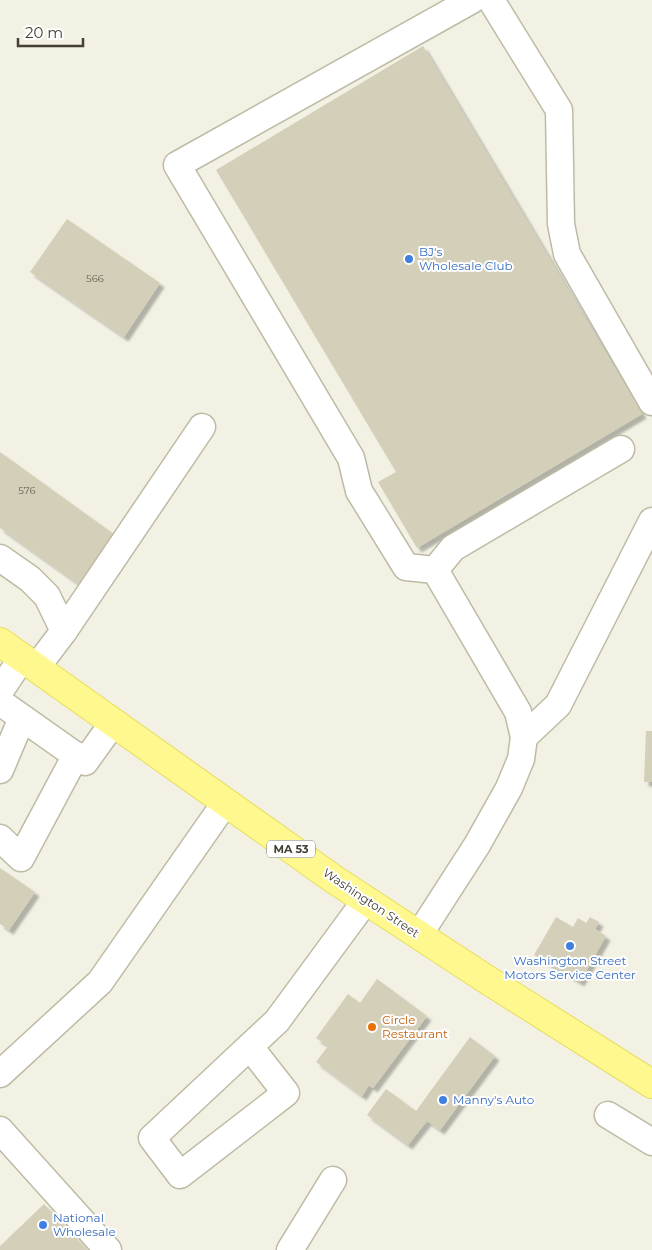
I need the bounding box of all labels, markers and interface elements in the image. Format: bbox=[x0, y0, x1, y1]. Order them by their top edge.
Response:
scale bar bbox=[18, 15, 82, 47]
text: 20 m bbox=[25, 23, 63, 42]
place label: BJ's Wholesale Club bbox=[419, 244, 513, 273]
marker: BJ's Wholesale Club bbox=[403, 253, 415, 265]
house number: 566 bbox=[86, 272, 104, 285]
house number: 576 bbox=[18, 484, 36, 497]
road number: MA 53 bbox=[267, 841, 315, 858]
street label: Washington Street bbox=[320, 865, 422, 940]
marker: Washington Street Motors Service Center bbox=[564, 940, 576, 952]
place label: Washington Street Motors Service Center bbox=[504, 953, 636, 982]
place label: Circle Restaurant bbox=[382, 1012, 448, 1041]
marker: Circle Restaurant bbox=[366, 1021, 378, 1033]
place label: Manny's Auto bbox=[453, 1092, 534, 1107]
marker: Manny's Auto bbox=[437, 1094, 449, 1106]
place label: National Wholesale bbox=[53, 1210, 116, 1239]
marker: National Wholesale bbox=[37, 1219, 49, 1231]

